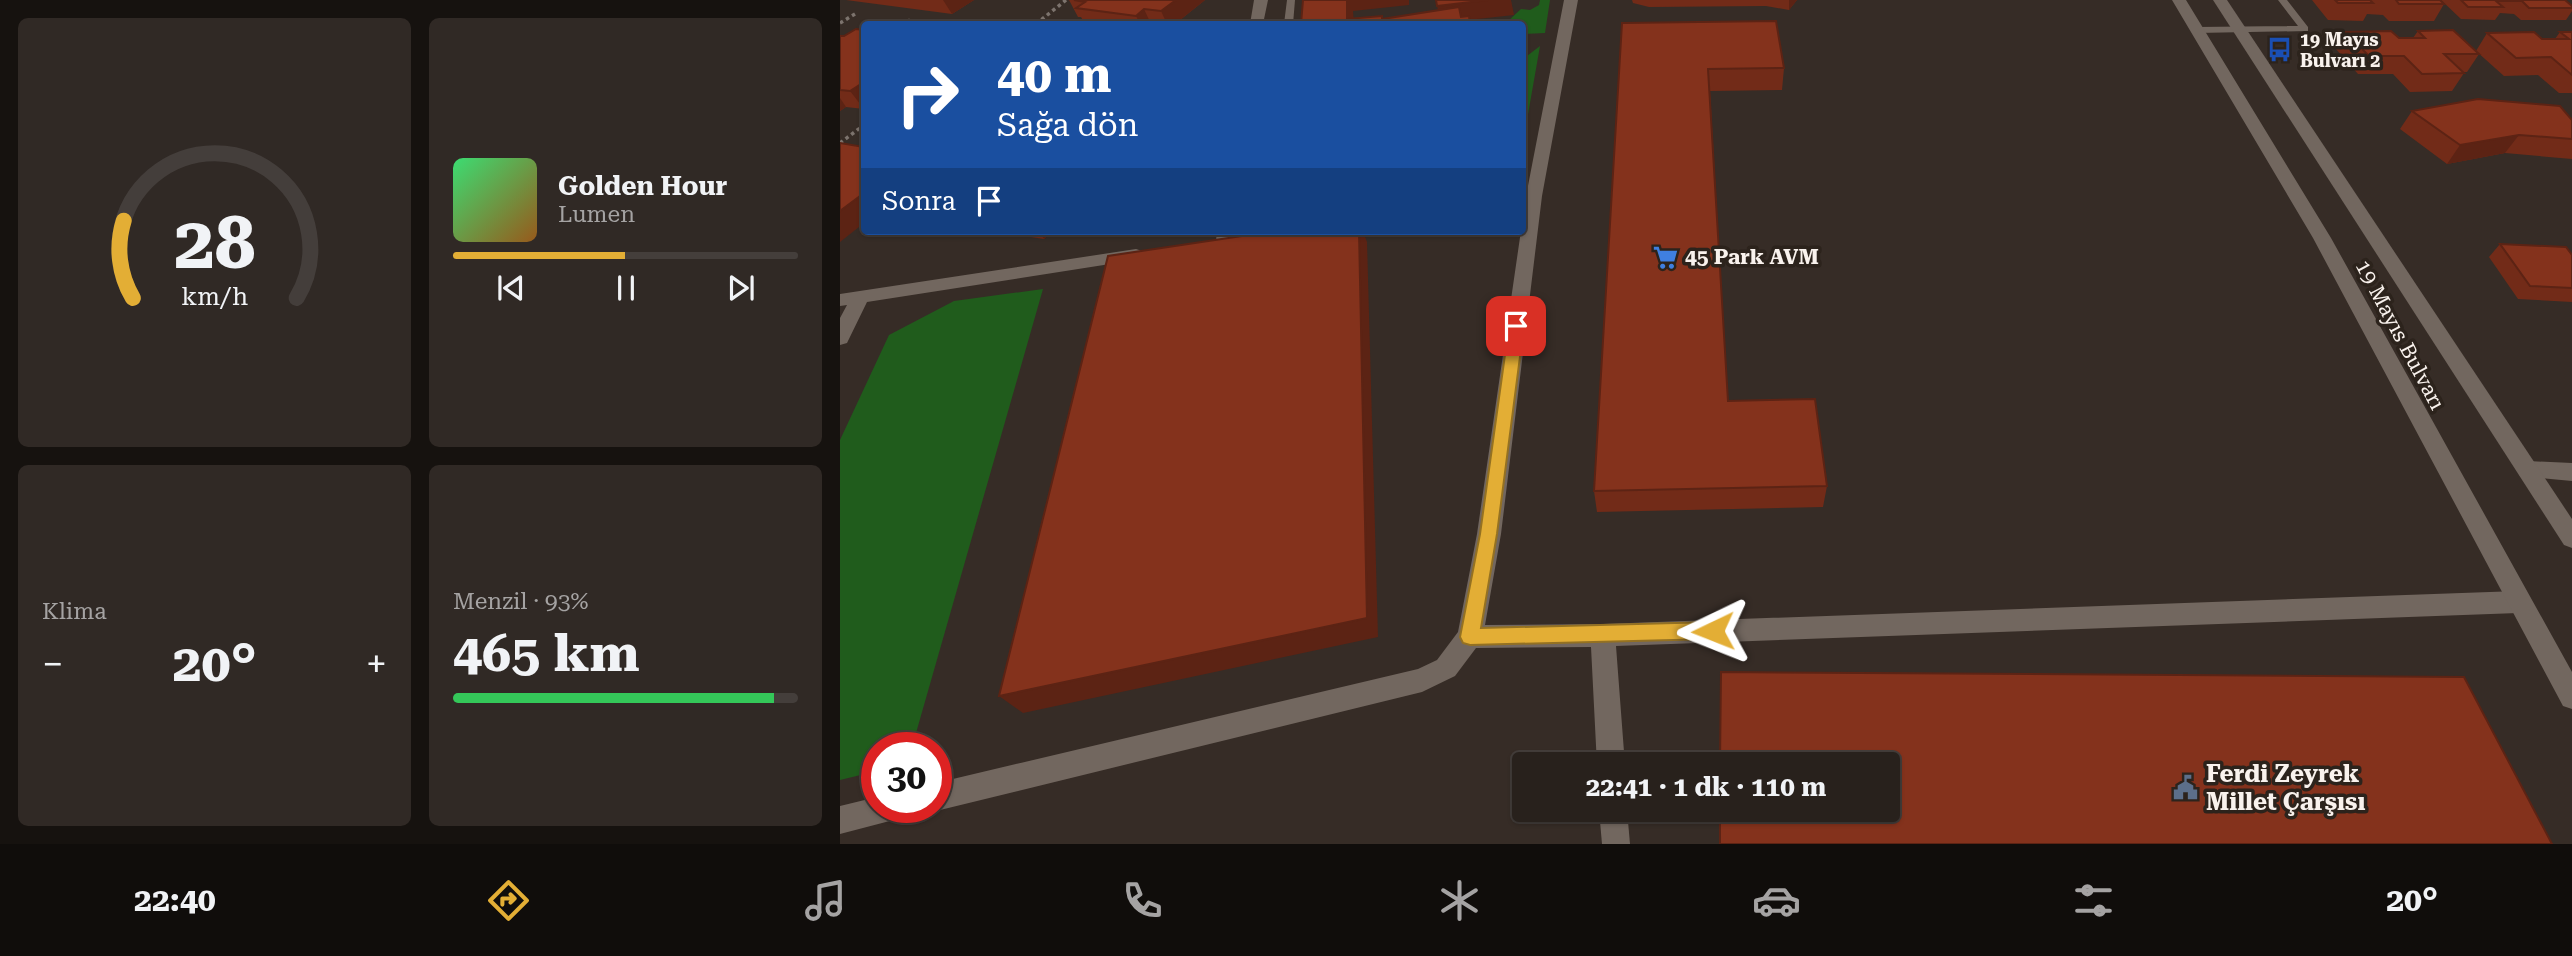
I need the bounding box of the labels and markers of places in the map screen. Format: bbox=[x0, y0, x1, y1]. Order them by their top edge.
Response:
place label: 19 Mayıs Bulvarı 2 bbox=[2300, 29, 2380, 71]
bus stop icon: 19 Mayıs Bulvarı 2 bbox=[2266, 35, 2294, 63]
supermarket icon: 45 Park AVM bbox=[1651, 243, 1679, 271]
place label: 45 Park AVM bbox=[1685, 245, 1819, 269]
pin bbox=[1486, 296, 1546, 356]
place label: Ferdi Zeyrek Millet Çarşısı bbox=[2206, 760, 2365, 816]
public building icon: Ferdi Zeyrek Millet Çarşısı bbox=[2172, 774, 2200, 802]

